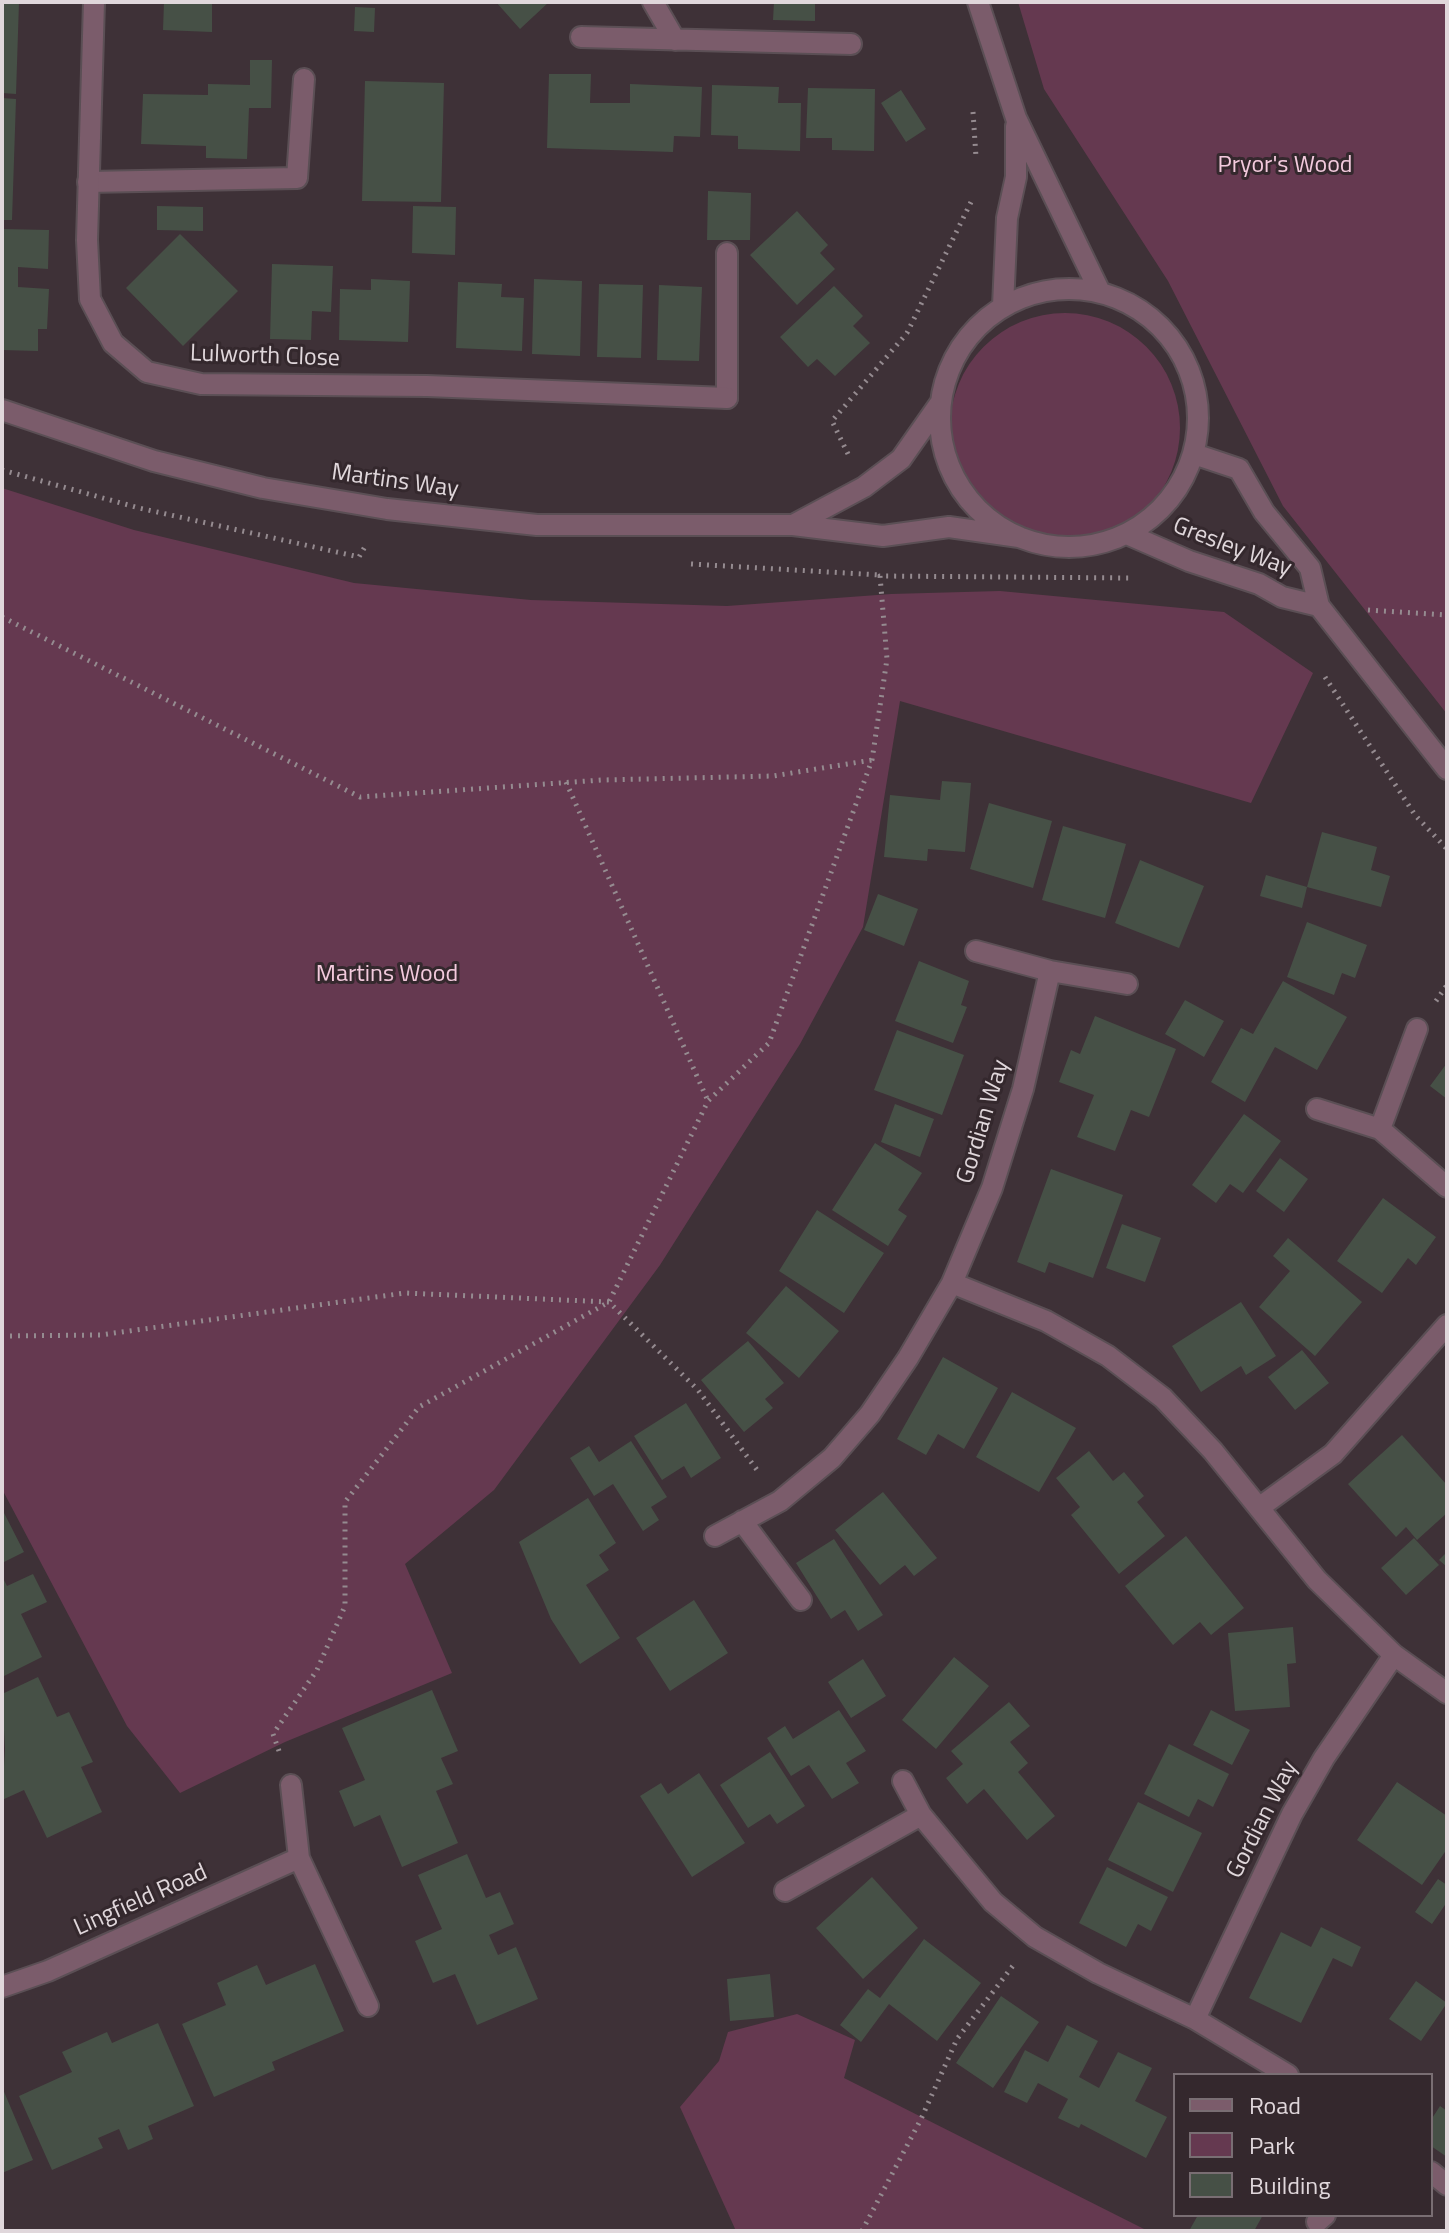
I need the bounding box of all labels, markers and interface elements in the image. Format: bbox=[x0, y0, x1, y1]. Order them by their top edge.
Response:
park label: Pryor's Wood bbox=[1217, 152, 1353, 180]
street label: Lulworth Close bbox=[190, 340, 340, 374]
street label: Martins Way bbox=[330, 459, 460, 505]
street label: Gresley Way bbox=[1169, 512, 1295, 584]
park label: Martins Wood bbox=[316, 961, 458, 989]
street label: Gordian Way bbox=[952, 1057, 1016, 1187]
street label: Gordian Way bbox=[1221, 1756, 1305, 1884]
street label: Lingfield Road bbox=[70, 1859, 212, 1943]
legend bbox=[1173, 2073, 1433, 2217]
text: Road bbox=[1249, 2087, 1301, 2123]
text: Park bbox=[1249, 2127, 1295, 2163]
text: Building bbox=[1249, 2167, 1331, 2203]

